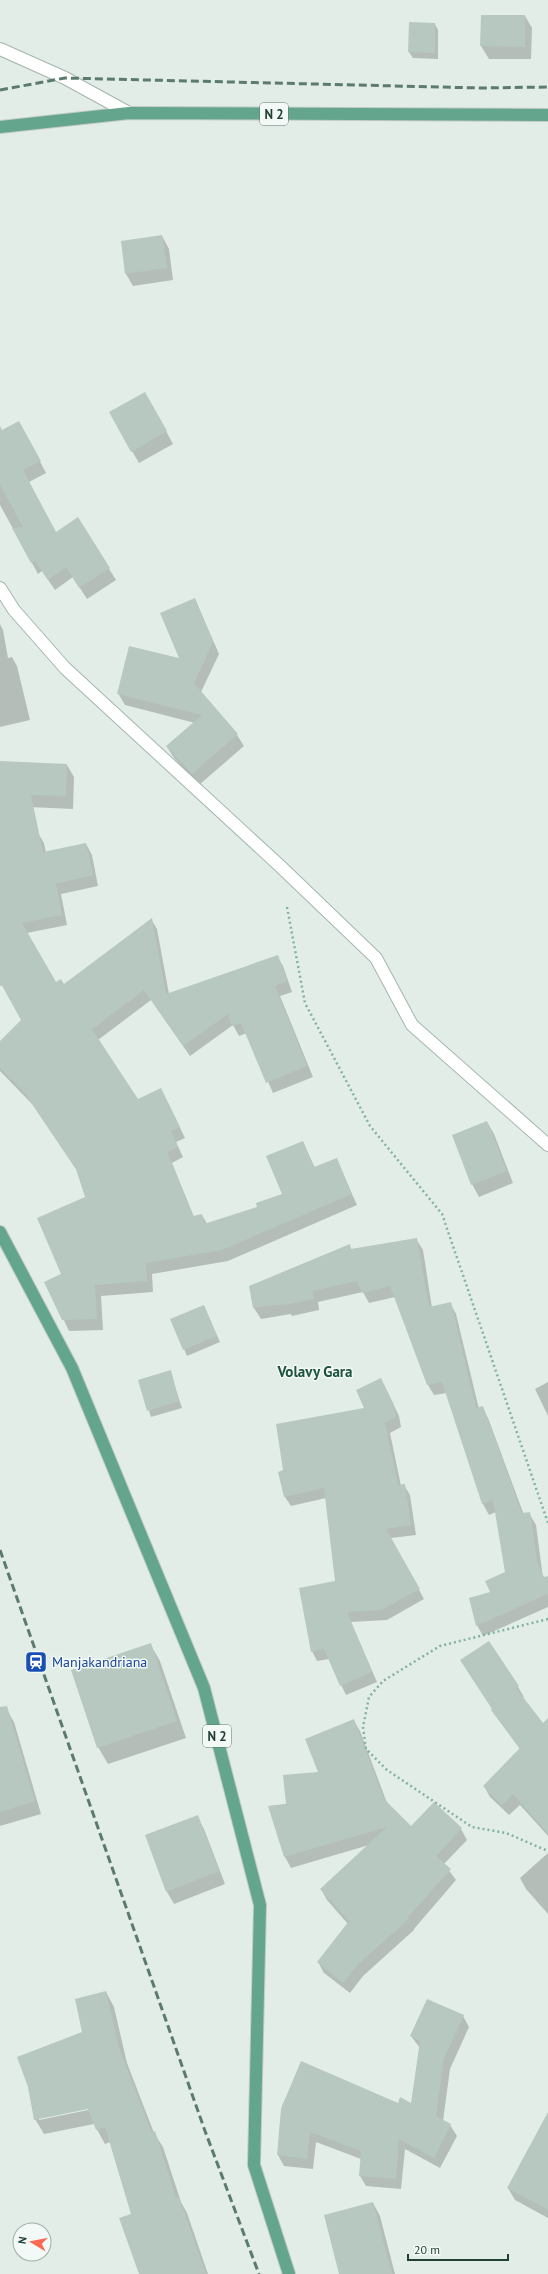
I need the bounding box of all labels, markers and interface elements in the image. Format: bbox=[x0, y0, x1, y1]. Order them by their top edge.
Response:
road number: N 2 bbox=[260, 103, 288, 125]
district label: Volavy Gara bbox=[276, 1362, 353, 1381]
station icon: Manjakandriana bbox=[23, 1649, 49, 1675]
place label: Manjakandriana bbox=[52, 1653, 147, 1671]
road number: N 2 bbox=[203, 1725, 231, 1747]
north arrow bbox=[12, 2222, 52, 2262]
text: N bbox=[15, 2235, 30, 2245]
scale bar bbox=[408, 2236, 508, 2262]
text: 20 m bbox=[414, 2242, 440, 2257]

